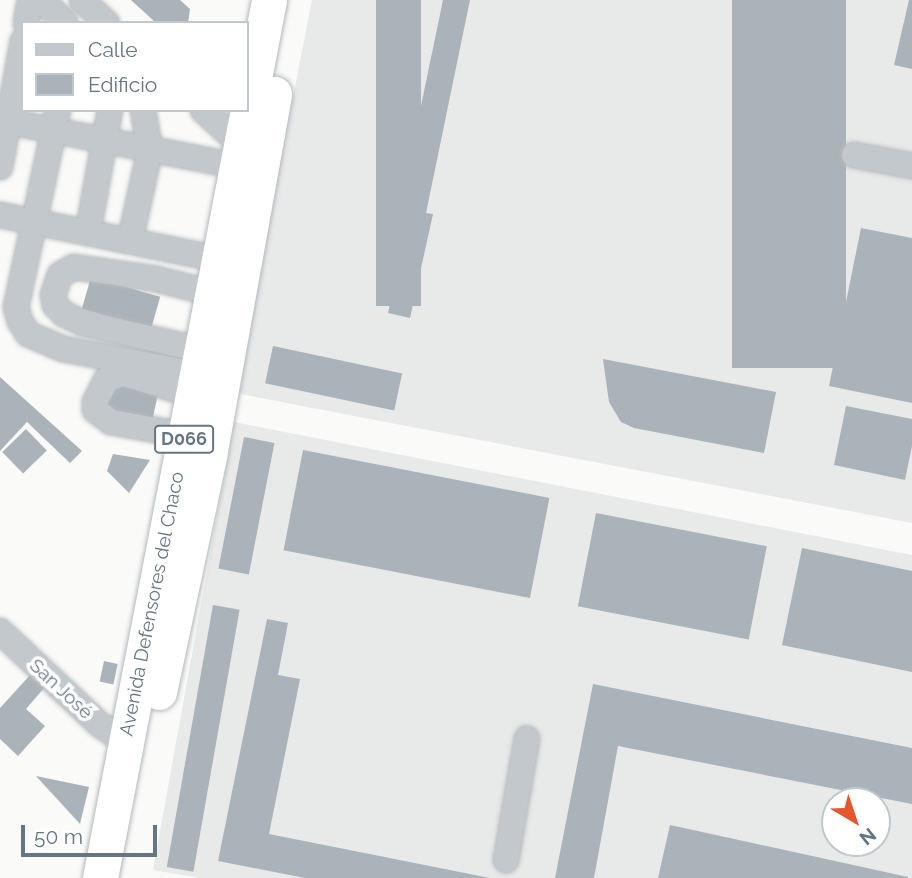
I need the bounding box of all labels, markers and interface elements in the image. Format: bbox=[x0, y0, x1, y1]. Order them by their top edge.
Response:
legend bbox=[21, 21, 248, 112]
text: Calle bbox=[88, 37, 138, 62]
text: Edificio bbox=[88, 72, 157, 97]
road number: D066 bbox=[152, 424, 216, 454]
street label: Avenida Defensores del Chaco bbox=[115, 470, 189, 738]
street label: San José bbox=[25, 654, 97, 724]
north arrow bbox=[821, 787, 891, 857]
scale bar bbox=[24, 812, 161, 856]
text: 50 m bbox=[34, 824, 83, 849]
text: N bbox=[855, 824, 881, 850]

